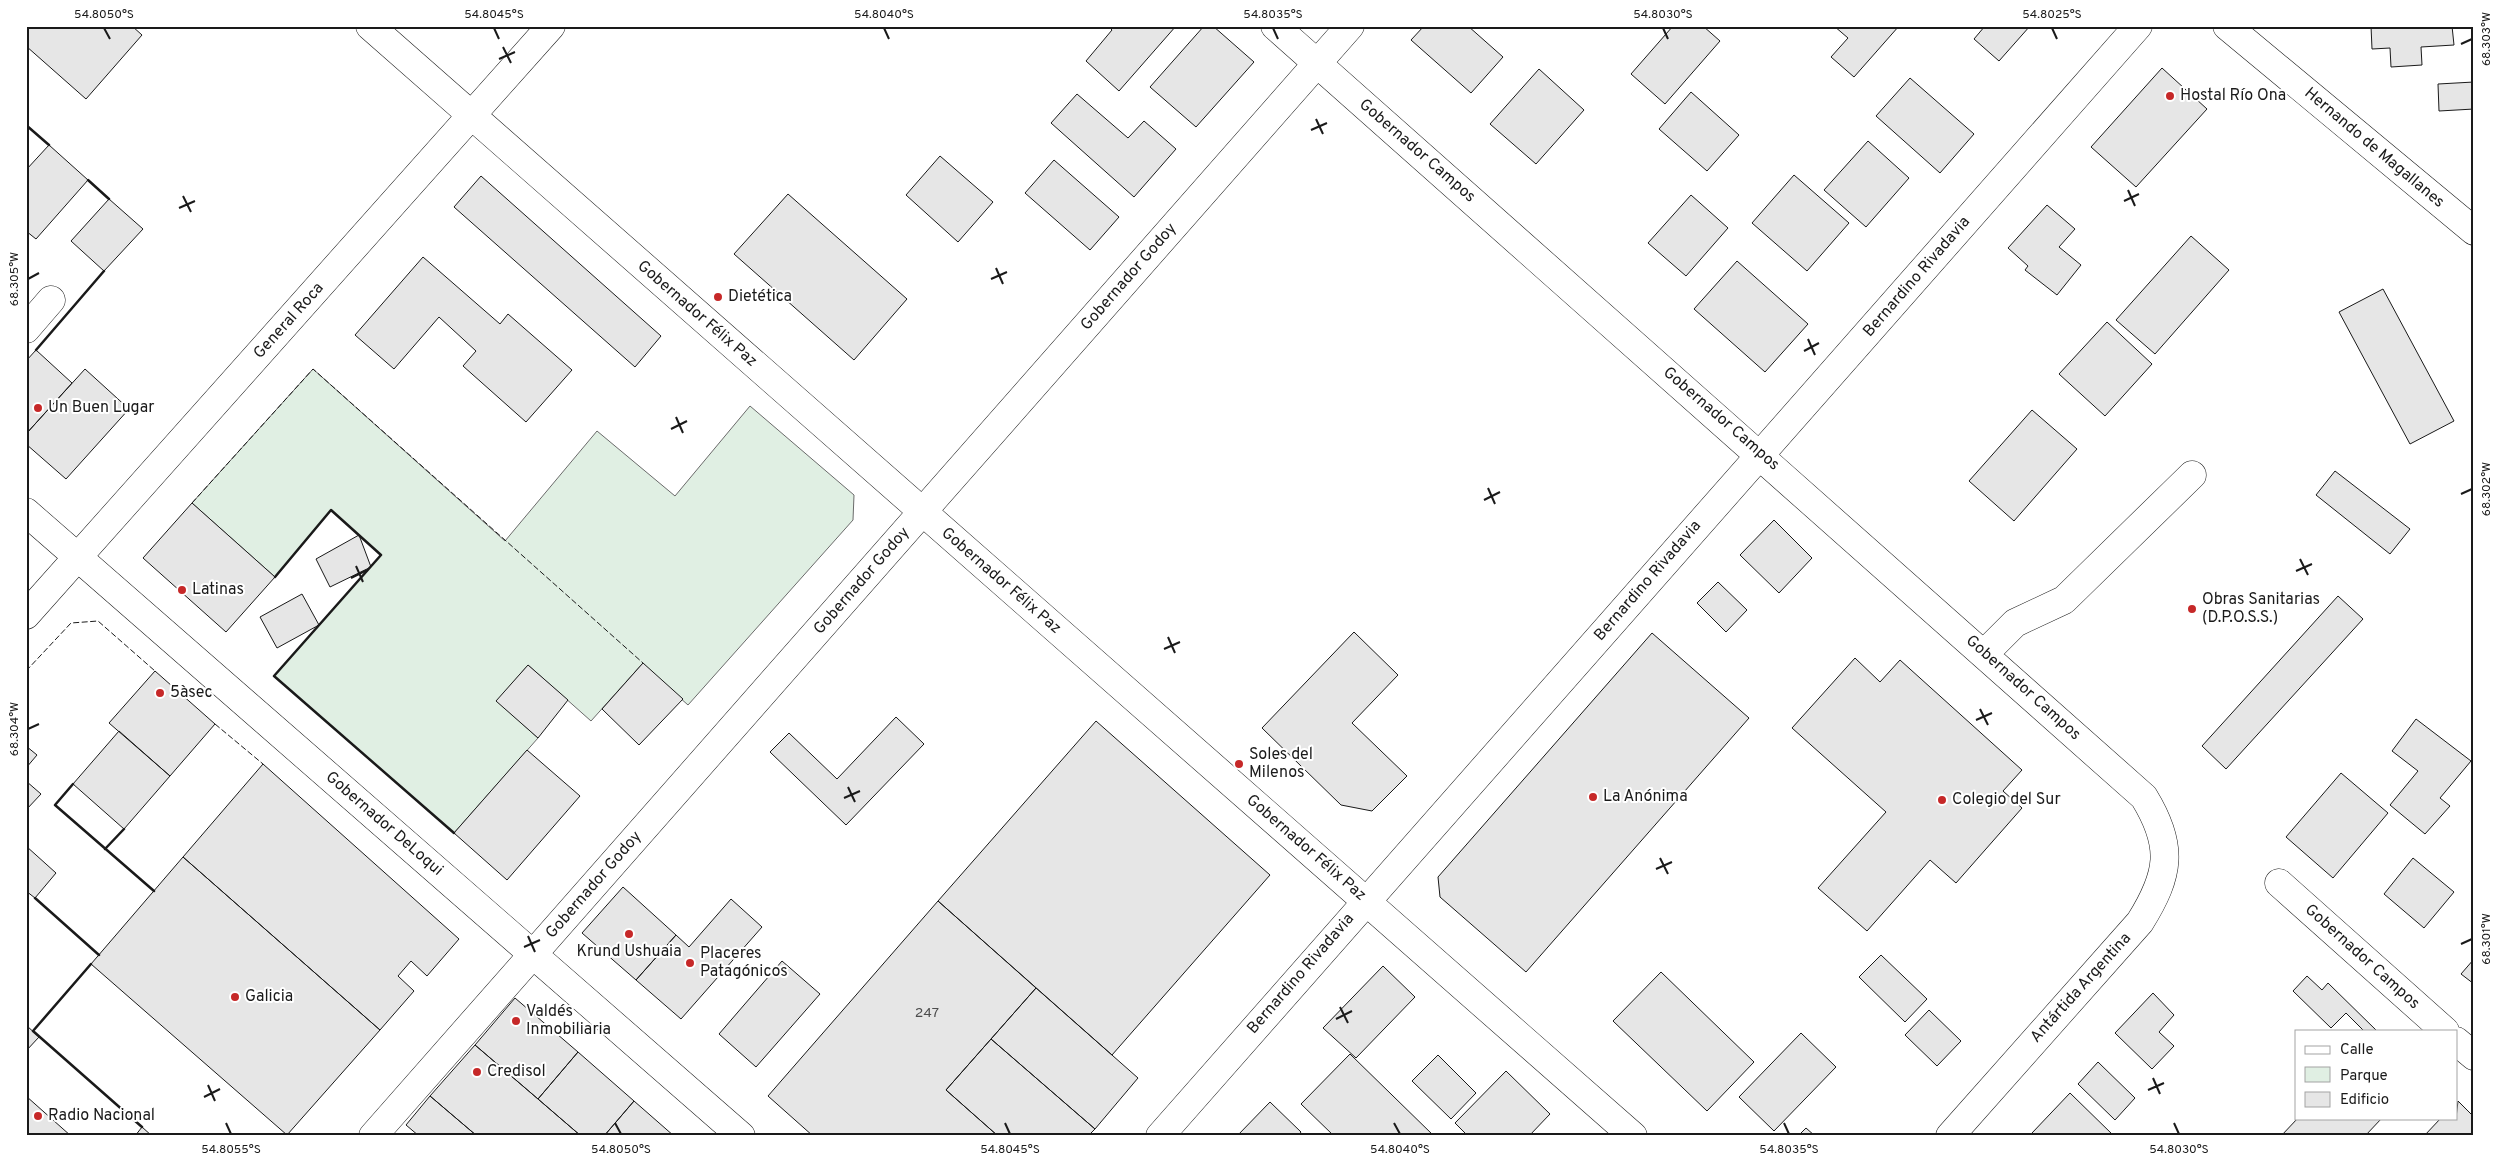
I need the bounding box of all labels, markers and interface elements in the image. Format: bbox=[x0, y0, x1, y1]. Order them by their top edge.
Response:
text: 54.8050°S bbox=[74, 7, 134, 23]
text: 54.8045°S bbox=[464, 7, 524, 23]
text: 54.8040°S bbox=[854, 7, 914, 23]
text: 54.8035°S bbox=[1243, 7, 1303, 23]
text: 54.8030°S bbox=[1633, 7, 1693, 23]
text: 54.8025°S bbox=[2022, 7, 2082, 23]
text: 68.303°W bbox=[2479, 12, 2495, 66]
street label: Hernando de Magallanes bbox=[2300, 83, 2448, 213]
place label: Hostal Río Ona bbox=[2180, 86, 2286, 106]
marker: Hostal Río Ona bbox=[2164, 90, 2176, 102]
street label: Gobernador Campos bbox=[1355, 95, 1479, 207]
street label: Bernardino Rivadavia bbox=[1859, 213, 1975, 341]
street label: Gobernador Godoy bbox=[1077, 219, 1181, 335]
text: 68.305°W bbox=[7, 252, 23, 306]
street label: Gobernador Félix Paz bbox=[633, 256, 761, 372]
street label: General Roca bbox=[250, 279, 328, 363]
place label: Dietética bbox=[728, 287, 792, 307]
marker: Dietética bbox=[712, 291, 724, 303]
street label: Gobernador Campos bbox=[1659, 363, 1783, 475]
place label: Un Buen Lugar bbox=[48, 398, 155, 418]
marker: Un Buen Lugar bbox=[32, 402, 44, 414]
text: 68.302°W bbox=[2479, 462, 2495, 516]
street label: Bernardino Rivadavia bbox=[1590, 517, 1706, 645]
street label: Gobernador Godoy bbox=[810, 523, 914, 639]
street label: Gobernador Félix Paz bbox=[937, 523, 1065, 639]
place label: Latinas bbox=[192, 580, 244, 600]
marker: Latinas bbox=[176, 584, 188, 596]
place label: Obras Sanitarias (D.P.O.S.S.) bbox=[2202, 590, 2320, 628]
marker: Obras Sanitarias (D.P.O.S.S.) bbox=[2186, 603, 2198, 615]
street label: Gobernador Campos bbox=[1961, 631, 2085, 745]
place label: 5àsec bbox=[170, 683, 213, 703]
marker: 5àsec bbox=[154, 687, 166, 699]
text: 68.304°W bbox=[7, 702, 23, 756]
place label: Soles del Milenos bbox=[1249, 745, 1313, 783]
marker: Soles del Milenos bbox=[1233, 758, 1245, 770]
street label: Gobernador DeLoqui bbox=[321, 767, 447, 881]
place label: La Anónima bbox=[1603, 787, 1688, 807]
street label: Gobernador Félix Paz bbox=[1242, 790, 1370, 906]
place label: Colegio del Sur bbox=[1952, 790, 2061, 810]
marker: La Anónima bbox=[1587, 791, 1599, 803]
marker: Colegio del Sur bbox=[1936, 794, 1948, 806]
street label: Gobernador Godoy bbox=[542, 827, 646, 943]
street label: Gobernador Campos bbox=[2300, 900, 2424, 1014]
street label: Bernardino Rivadavia bbox=[1243, 910, 1359, 1038]
text: 68.301°W bbox=[2479, 913, 2495, 965]
marker: Krund Ushuaia bbox=[623, 928, 635, 940]
street label: Antártida Argentina bbox=[2026, 929, 2136, 1047]
place label: Krund Ushuaia bbox=[576, 942, 682, 962]
place label: Placeres Patagónicos bbox=[700, 944, 788, 982]
marker: Placeres Patagónicos bbox=[684, 957, 696, 969]
place label: Galicia bbox=[245, 987, 293, 1007]
marker: Galicia bbox=[229, 991, 241, 1003]
place label: Valdés Inmobiliaria bbox=[526, 1002, 611, 1040]
house number: 247 bbox=[915, 1005, 939, 1022]
marker: Valdés Inmobiliaria bbox=[510, 1015, 522, 1027]
legend bbox=[2295, 1030, 2458, 1120]
text: Calle bbox=[2340, 1041, 2374, 1060]
place label: Credisol bbox=[487, 1062, 546, 1082]
marker: Credisol bbox=[471, 1066, 483, 1078]
text: Parque bbox=[2340, 1067, 2388, 1086]
text: Edificio bbox=[2340, 1091, 2389, 1110]
place label: Radio Nacional bbox=[48, 1106, 155, 1126]
marker: Radio Nacional bbox=[32, 1110, 44, 1122]
text: 54.8055°S bbox=[201, 1142, 261, 1158]
text: 54.8050°S bbox=[591, 1142, 651, 1158]
text: 54.8045°S bbox=[980, 1142, 1040, 1158]
text: 54.8040°S bbox=[1370, 1142, 1430, 1158]
text: 54.8035°S bbox=[1759, 1142, 1819, 1158]
text: 54.8030°S bbox=[2149, 1142, 2209, 1158]

